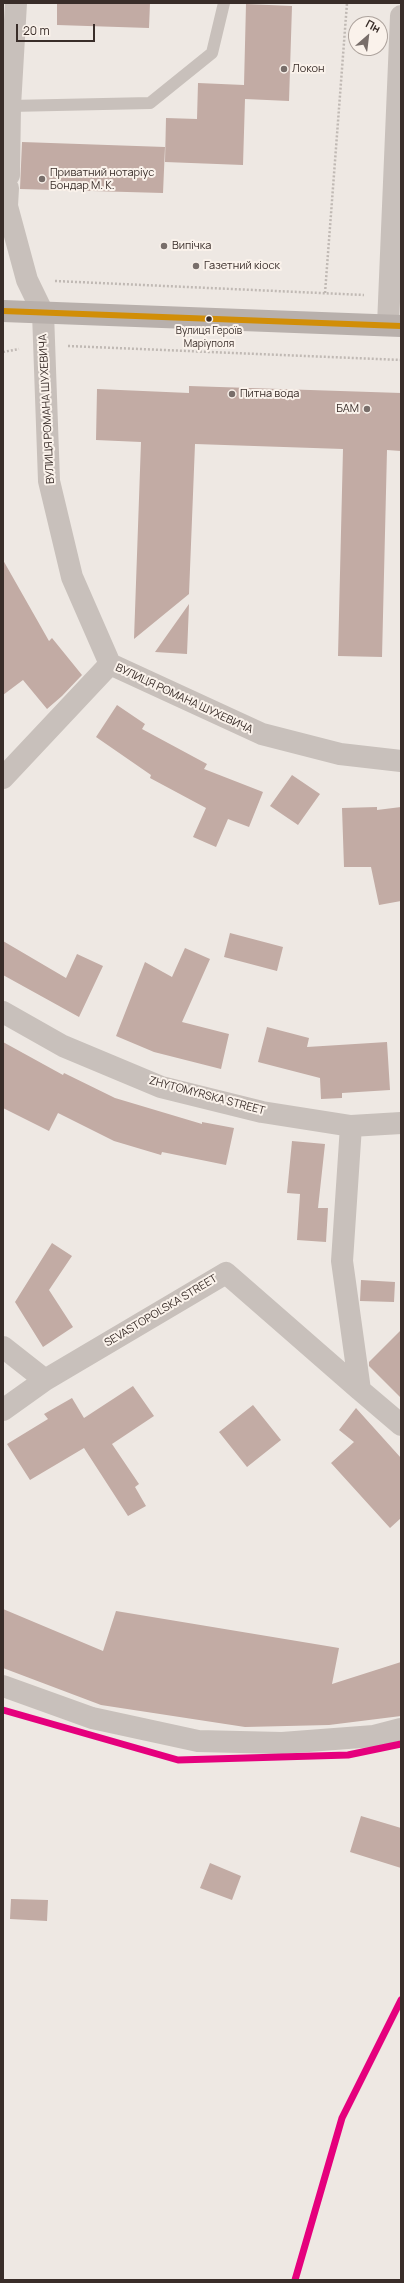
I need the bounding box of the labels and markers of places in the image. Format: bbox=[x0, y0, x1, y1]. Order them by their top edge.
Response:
place label: Локон bbox=[292, 62, 325, 76]
marker: Локон bbox=[279, 64, 289, 74]
place label: Приватний нотаріус Бондар М. К. bbox=[50, 166, 154, 192]
marker: Приватний нотаріус Бондар М. К. bbox=[37, 174, 47, 184]
place label: Випічка bbox=[172, 239, 211, 253]
marker: Випічка bbox=[159, 241, 169, 251]
place label: Газетний кіоск bbox=[204, 259, 280, 273]
marker: Газетний кіоск bbox=[191, 261, 201, 271]
marker: Вулиця Героїв Маріуполя bbox=[204, 314, 214, 324]
place label: Вулиця Героїв Маріуполя bbox=[176, 325, 242, 348]
place label: Питна вода bbox=[240, 387, 299, 401]
marker: Питна вода bbox=[227, 389, 237, 399]
place label: БАМ bbox=[336, 402, 359, 416]
marker: БАМ bbox=[362, 404, 372, 414]

